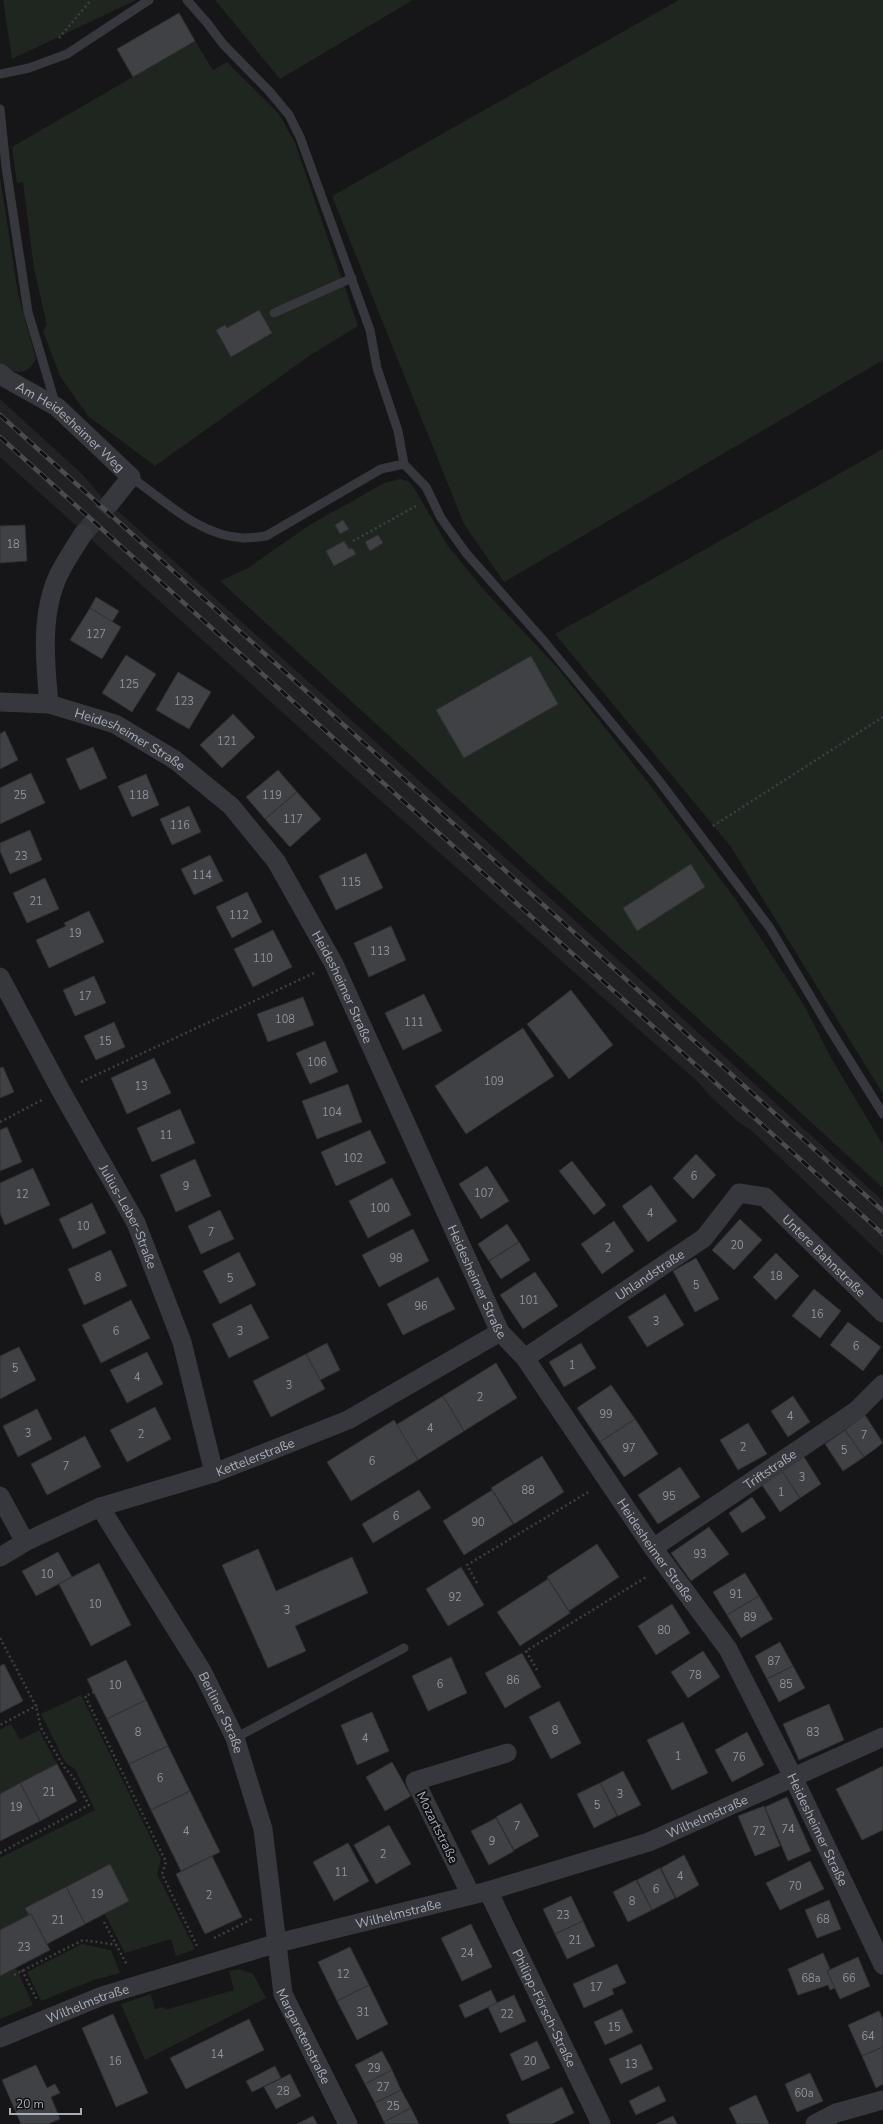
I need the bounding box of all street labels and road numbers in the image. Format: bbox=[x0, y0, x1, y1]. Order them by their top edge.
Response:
street label: Am Heidesheimer Weg bbox=[12, 378, 128, 476]
street label: Heidesheimer Straße bbox=[72, 704, 189, 775]
street label: Heidesheimer Straße bbox=[307, 928, 377, 1046]
street label: Julius-Leber-Straße bbox=[94, 1160, 161, 1272]
street label: Untere Bahnstraße bbox=[778, 1211, 869, 1301]
street label: Heidesheimer Straße bbox=[443, 1222, 510, 1343]
street label: Uhlandstraße bbox=[612, 1246, 688, 1305]
street label: Kettelerstraße bbox=[213, 1434, 297, 1481]
street label: Triftstraße bbox=[740, 1445, 800, 1494]
street label: Heidesheimer Straße bbox=[612, 1495, 698, 1606]
street label: Berliner Straße bbox=[194, 1669, 247, 1756]
street label: Heidesheimer Straße bbox=[782, 1770, 852, 1889]
street label: Mozartstraße bbox=[412, 1789, 462, 1866]
street label: Wilhelmstraße bbox=[663, 1791, 751, 1843]
street label: Wilhelmstraße bbox=[354, 1895, 443, 1933]
street label: Philipp-Försch-Straße bbox=[508, 1946, 580, 2070]
street label: Wilhelmstraße bbox=[43, 1980, 131, 2028]
street label: Margaretenstraße bbox=[272, 1985, 334, 2087]

